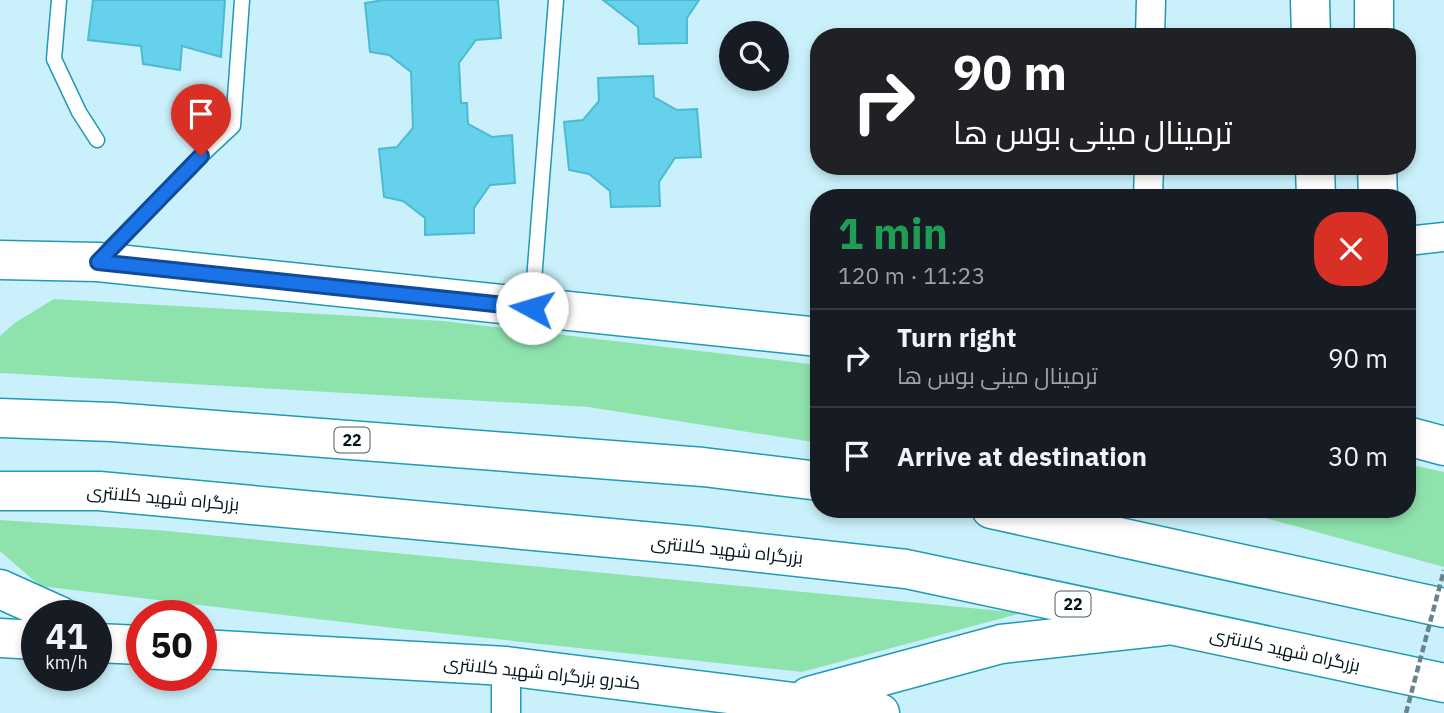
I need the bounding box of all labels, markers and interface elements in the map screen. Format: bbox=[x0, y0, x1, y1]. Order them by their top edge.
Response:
map controls bbox=[719, 21, 789, 91]
button: search bbox=[719, 21, 789, 91]
text: 90 m bbox=[953, 40, 1067, 103]
icon: right bbox=[838, 56, 929, 147]
pin bbox=[171, 84, 231, 156]
icon: arrive bbox=[182, 95, 220, 133]
text: ترمینال مینی بوس ها bbox=[953, 111, 1232, 153]
text: 1 min bbox=[838, 206, 948, 261]
button: close bbox=[1314, 212, 1388, 286]
text: 120 m · 11:23 bbox=[838, 260, 985, 290]
position arrow bbox=[495, 271, 569, 345]
text: Turn right bbox=[897, 320, 1016, 354]
icon: right bbox=[838, 339, 876, 377]
text: 90 m bbox=[1328, 341, 1388, 375]
text: ترمینال مینی بوس ها bbox=[897, 360, 1098, 390]
road number: 22 bbox=[334, 428, 370, 452]
icon: arrive bbox=[838, 437, 876, 475]
text: Arrive at destination bbox=[897, 439, 1147, 473]
text: 30 m bbox=[1328, 439, 1388, 473]
street label: بزرگراه شهید کلانتری bbox=[86, 479, 240, 516]
street label: بزرگراه شهید کلانتری bbox=[650, 530, 804, 569]
road number: 22 bbox=[1056, 592, 1090, 617]
speed limit sign: 50 bbox=[126, 600, 217, 691]
text: 41 bbox=[45, 613, 88, 659]
street label: بزرگراه شهید کلانتری bbox=[1208, 622, 1362, 677]
text: km/h bbox=[45, 651, 88, 674]
street label: کندرو بزرگراه شهید کلانتری bbox=[442, 651, 642, 694]

